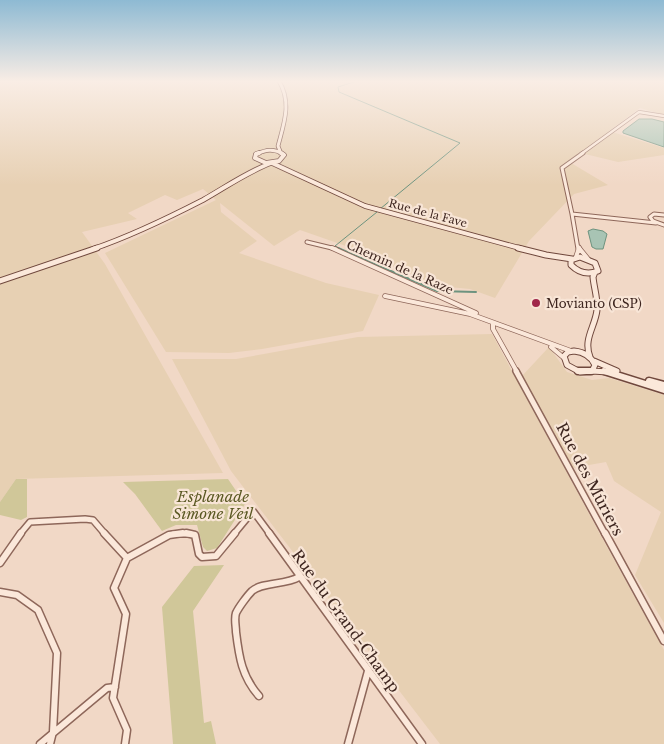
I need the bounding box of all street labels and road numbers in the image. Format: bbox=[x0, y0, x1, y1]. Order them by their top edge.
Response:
street label: Rue de la Fave bbox=[387, 196, 469, 230]
street label: Chemin de la Raze bbox=[344, 237, 456, 297]
street label: Rue des Mûriers bbox=[552, 419, 628, 539]
street label: Rue du Grand-Champ bbox=[288, 546, 404, 696]

